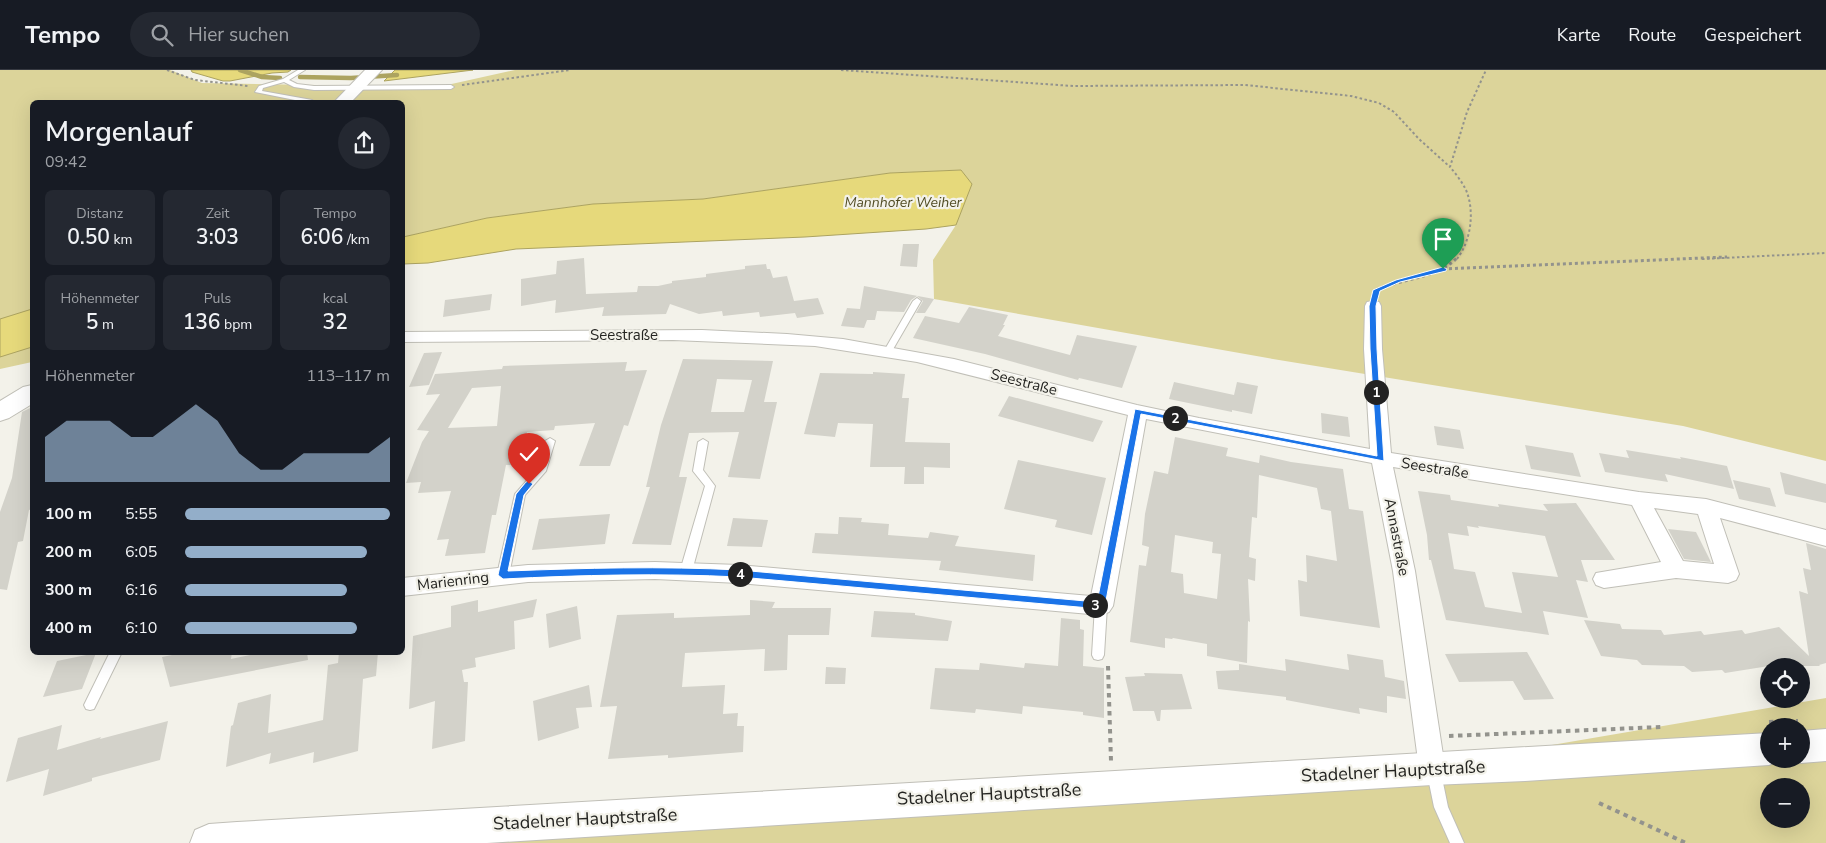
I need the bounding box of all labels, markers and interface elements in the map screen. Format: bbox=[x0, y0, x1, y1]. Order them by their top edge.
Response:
search box bbox=[130, 12, 480, 57]
text: Tempo bbox=[25, 19, 100, 51]
icon: search bbox=[148, 21, 176, 49]
text: Hier suchen bbox=[188, 22, 289, 48]
text: Karte bbox=[1557, 23, 1600, 47]
text: Route bbox=[1628, 23, 1676, 47]
text: Gespeichert bbox=[1704, 23, 1801, 47]
text: Morgenlauf bbox=[45, 113, 192, 151]
button: share bbox=[338, 117, 390, 169]
text: 09:42 bbox=[45, 151, 87, 173]
water label: Mannhofer Weiher bbox=[844, 193, 963, 212]
text: Distanz bbox=[76, 204, 123, 223]
text: Zeit bbox=[206, 204, 229, 223]
text: Tempo bbox=[314, 204, 357, 223]
pin bbox=[1422, 218, 1464, 269]
text: 0.50 bbox=[67, 223, 110, 251]
text: 3:03 bbox=[196, 223, 239, 251]
text: 6:06 bbox=[301, 223, 343, 251]
icon: arrive bbox=[1429, 225, 1457, 253]
text: km bbox=[110, 230, 133, 249]
text: /km bbox=[343, 230, 370, 249]
text: Höhenmeter bbox=[61, 289, 139, 308]
text: Puls bbox=[204, 289, 231, 308]
text: kcal bbox=[323, 289, 348, 308]
text: 5 bbox=[86, 308, 98, 336]
text: 136 bbox=[183, 308, 220, 336]
text: 32 bbox=[323, 308, 348, 336]
text: m bbox=[98, 315, 114, 334]
text: bpm bbox=[220, 315, 252, 334]
street label: Seestraße bbox=[590, 325, 658, 345]
street label: Seestraße bbox=[989, 364, 1059, 400]
text: Höhenmeter bbox=[45, 365, 135, 387]
text: 113–117 m bbox=[307, 365, 390, 387]
pin: 1 bbox=[1364, 380, 1388, 404]
text: 1 bbox=[1372, 383, 1381, 402]
pin: 2 bbox=[1162, 406, 1188, 430]
text: 2 bbox=[1171, 409, 1180, 428]
pin bbox=[508, 433, 550, 484]
icon: check bbox=[515, 440, 543, 468]
street label: Seestraße bbox=[1400, 453, 1470, 483]
street label: Annastraße bbox=[1380, 496, 1414, 578]
text: 100 m bbox=[45, 503, 92, 525]
text: 5:55 bbox=[125, 503, 157, 525]
text: 200 m bbox=[45, 541, 92, 563]
text: 6:05 bbox=[125, 541, 157, 563]
pin: 4 bbox=[728, 562, 752, 586]
text: 4 bbox=[736, 565, 745, 584]
street label: Marienring bbox=[416, 567, 490, 595]
text: 300 m bbox=[45, 579, 92, 601]
text: 6:16 bbox=[125, 579, 157, 601]
pin: 3 bbox=[1082, 592, 1108, 618]
text: 3 bbox=[1091, 596, 1100, 615]
text: 400 m bbox=[45, 617, 92, 639]
text: 6:10 bbox=[125, 617, 157, 639]
map controls bbox=[1760, 658, 1810, 828]
button: locate bbox=[1760, 658, 1810, 708]
button: + bbox=[1760, 718, 1810, 768]
street label: Stadelner Hauptstraße bbox=[1300, 754, 1486, 788]
street label: Stadelner Hauptstraße bbox=[896, 777, 1082, 811]
button: − bbox=[1760, 778, 1810, 828]
street label: Stadelner Hauptstraße bbox=[492, 802, 678, 836]

